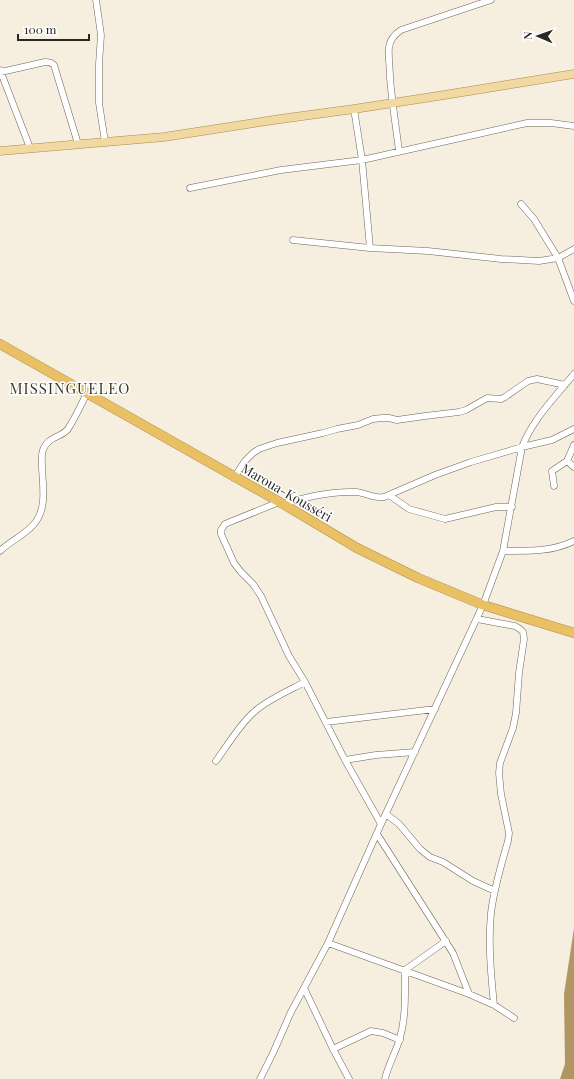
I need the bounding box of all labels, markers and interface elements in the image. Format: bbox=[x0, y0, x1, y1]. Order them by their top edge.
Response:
scale bar bbox=[18, 16, 89, 42]
north arrow bbox=[518, 16, 558, 56]
text: 100 m bbox=[24, 21, 57, 37]
text: N bbox=[520, 31, 535, 40]
district label: MISSINGUELEO bbox=[10, 378, 130, 398]
street label: Maroua-Kousséri bbox=[239, 459, 335, 525]

